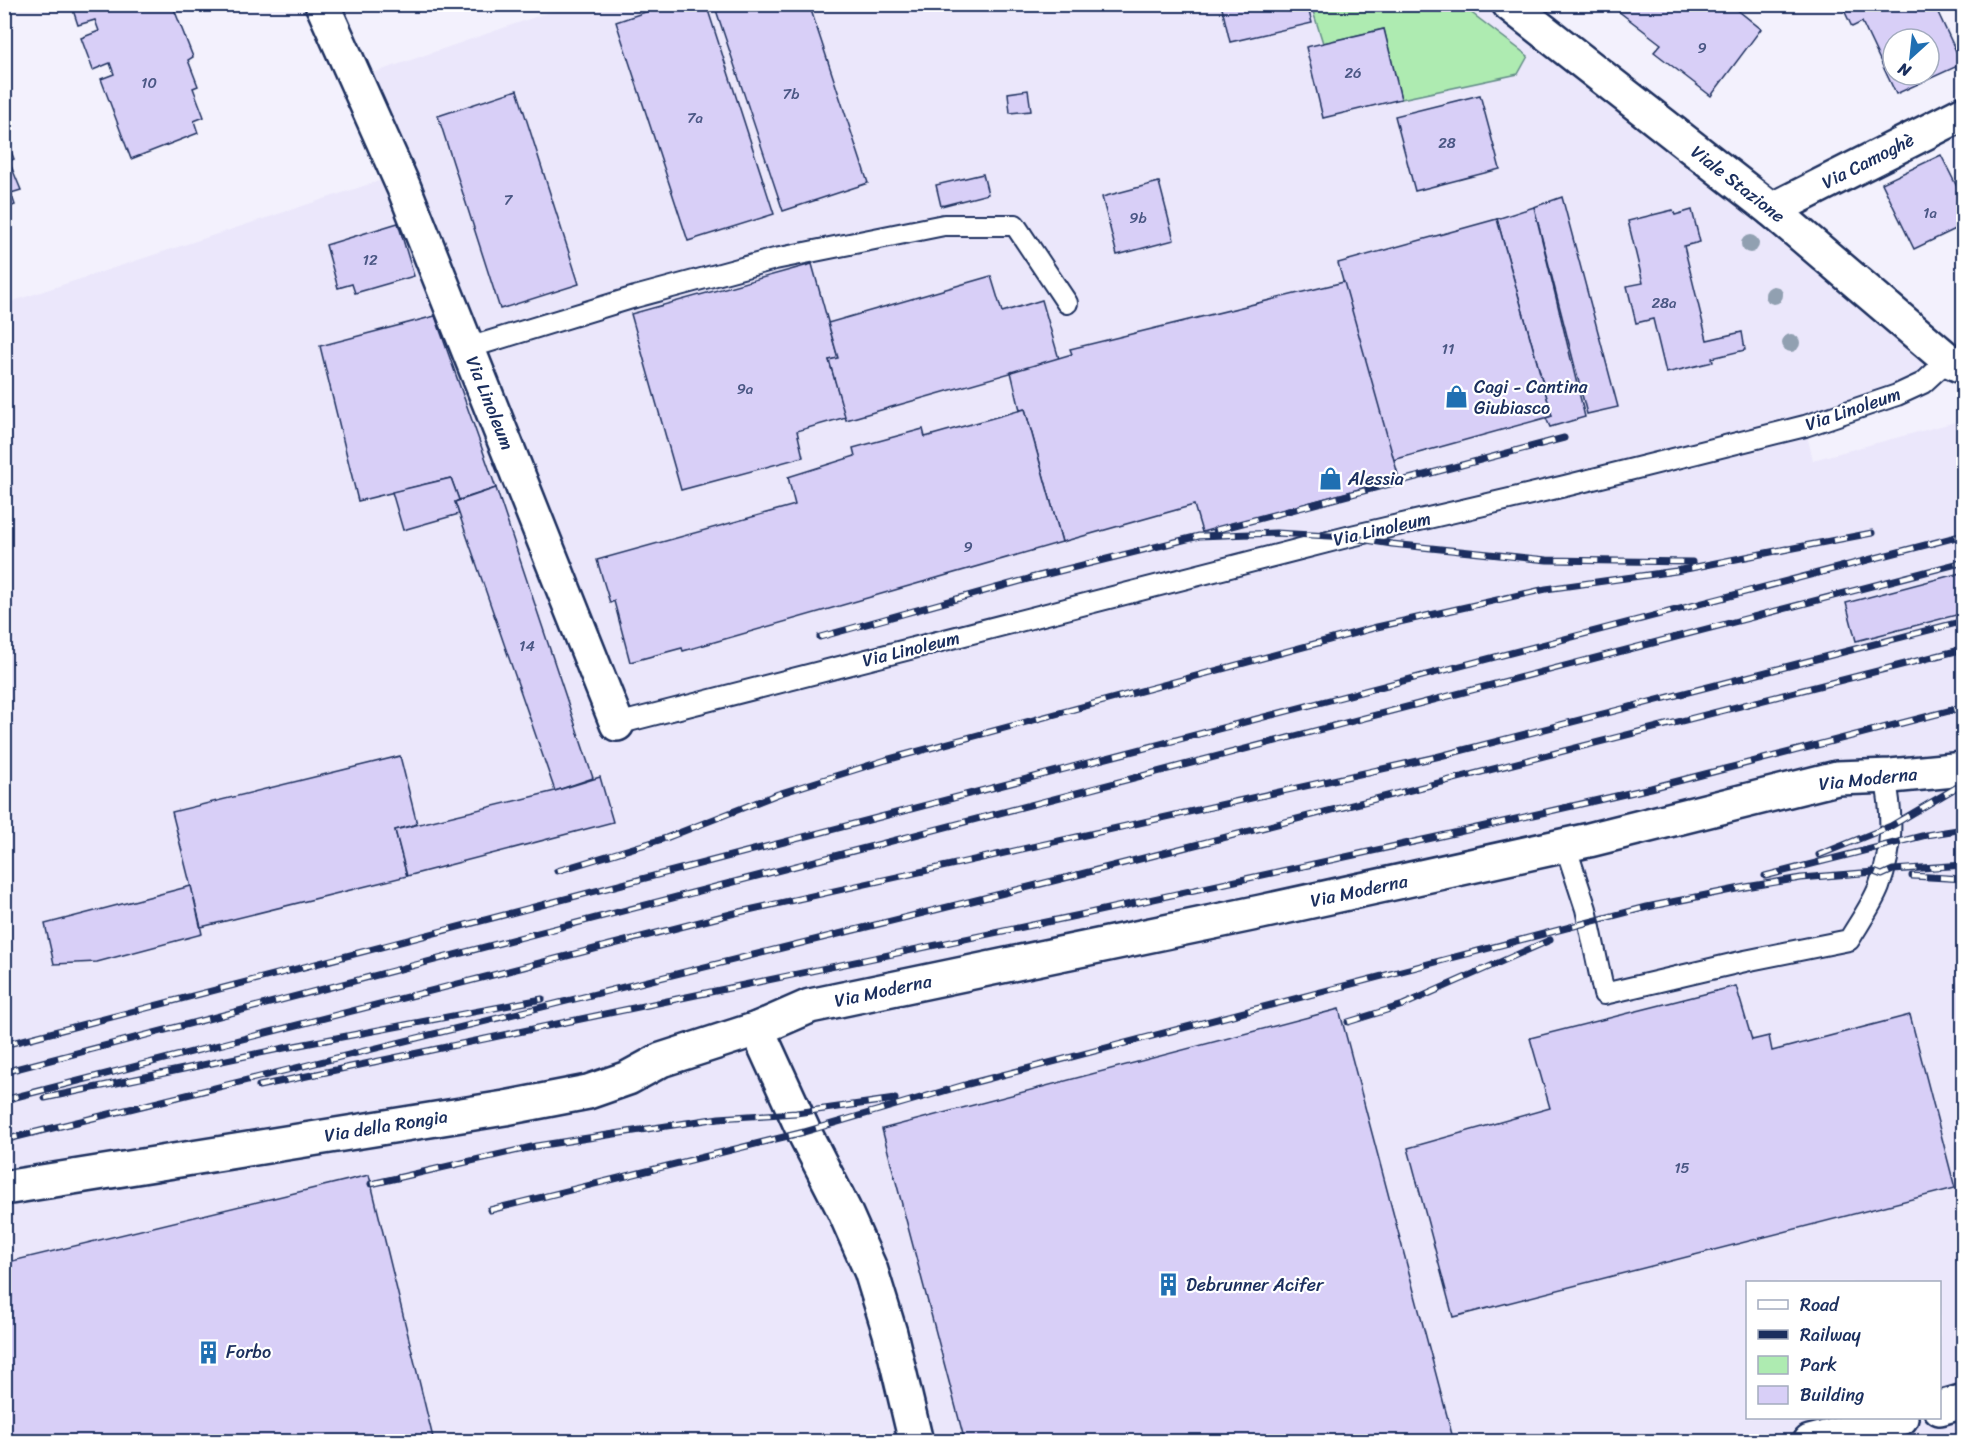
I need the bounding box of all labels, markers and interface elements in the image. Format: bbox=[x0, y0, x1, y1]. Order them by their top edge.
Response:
north arrow bbox=[1881, 27, 1941, 87]
house number: 9 bbox=[1697, 35, 1707, 61]
text: N bbox=[1892, 54, 1917, 86]
house number: 26 bbox=[1344, 60, 1362, 86]
house number: 10 bbox=[141, 70, 157, 96]
house number: 7b bbox=[783, 81, 799, 107]
house number: 7a bbox=[687, 105, 704, 131]
street label: Via Camoghè bbox=[1816, 124, 1920, 198]
house number: 28 bbox=[1438, 130, 1456, 156]
street label: Viale Stazione bbox=[1684, 137, 1792, 231]
house number: 7 bbox=[504, 187, 514, 213]
house number: 1a bbox=[1923, 200, 1937, 226]
house number: 9b bbox=[1129, 205, 1147, 231]
house number: 12 bbox=[362, 247, 378, 273]
house number: 28a bbox=[1651, 290, 1677, 316]
house number: 11 bbox=[1442, 336, 1454, 362]
street label: Via Linoleum bbox=[457, 351, 524, 455]
place label: Cagi - Cantina Giubiasco bbox=[1474, 371, 1589, 424]
house number: 9a bbox=[737, 376, 754, 402]
street label: Via Linoleum bbox=[1801, 378, 1905, 440]
shop icon: Cagi - Cantina Giubiasco bbox=[1443, 384, 1469, 410]
place label: Alessia bbox=[1347, 463, 1404, 495]
shop icon: Alessia bbox=[1317, 466, 1343, 492]
street label: Via Linoleum bbox=[1330, 502, 1434, 556]
house number: 9 bbox=[963, 534, 973, 560]
street label: Via Linoleum bbox=[859, 621, 963, 677]
house number: 14 bbox=[519, 633, 535, 659]
street label: Via Moderna bbox=[1817, 758, 1920, 800]
street label: Via Moderna bbox=[1307, 865, 1411, 917]
street label: Via Moderna bbox=[831, 965, 935, 1017]
street label: Via della Rongia bbox=[322, 1100, 450, 1152]
house number: 15 bbox=[1674, 1155, 1690, 1181]
place label: Debrunner Acifer bbox=[1186, 1269, 1325, 1301]
building icon: Debrunner Acifer bbox=[1155, 1272, 1181, 1298]
legend bbox=[1746, 1281, 1941, 1419]
text: Road bbox=[1800, 1289, 1840, 1321]
text: Railway bbox=[1800, 1319, 1862, 1351]
place label: Forbo bbox=[226, 1336, 271, 1368]
building icon: Forbo bbox=[195, 1339, 221, 1365]
text: Park bbox=[1800, 1349, 1837, 1381]
text: Building bbox=[1800, 1379, 1864, 1411]

